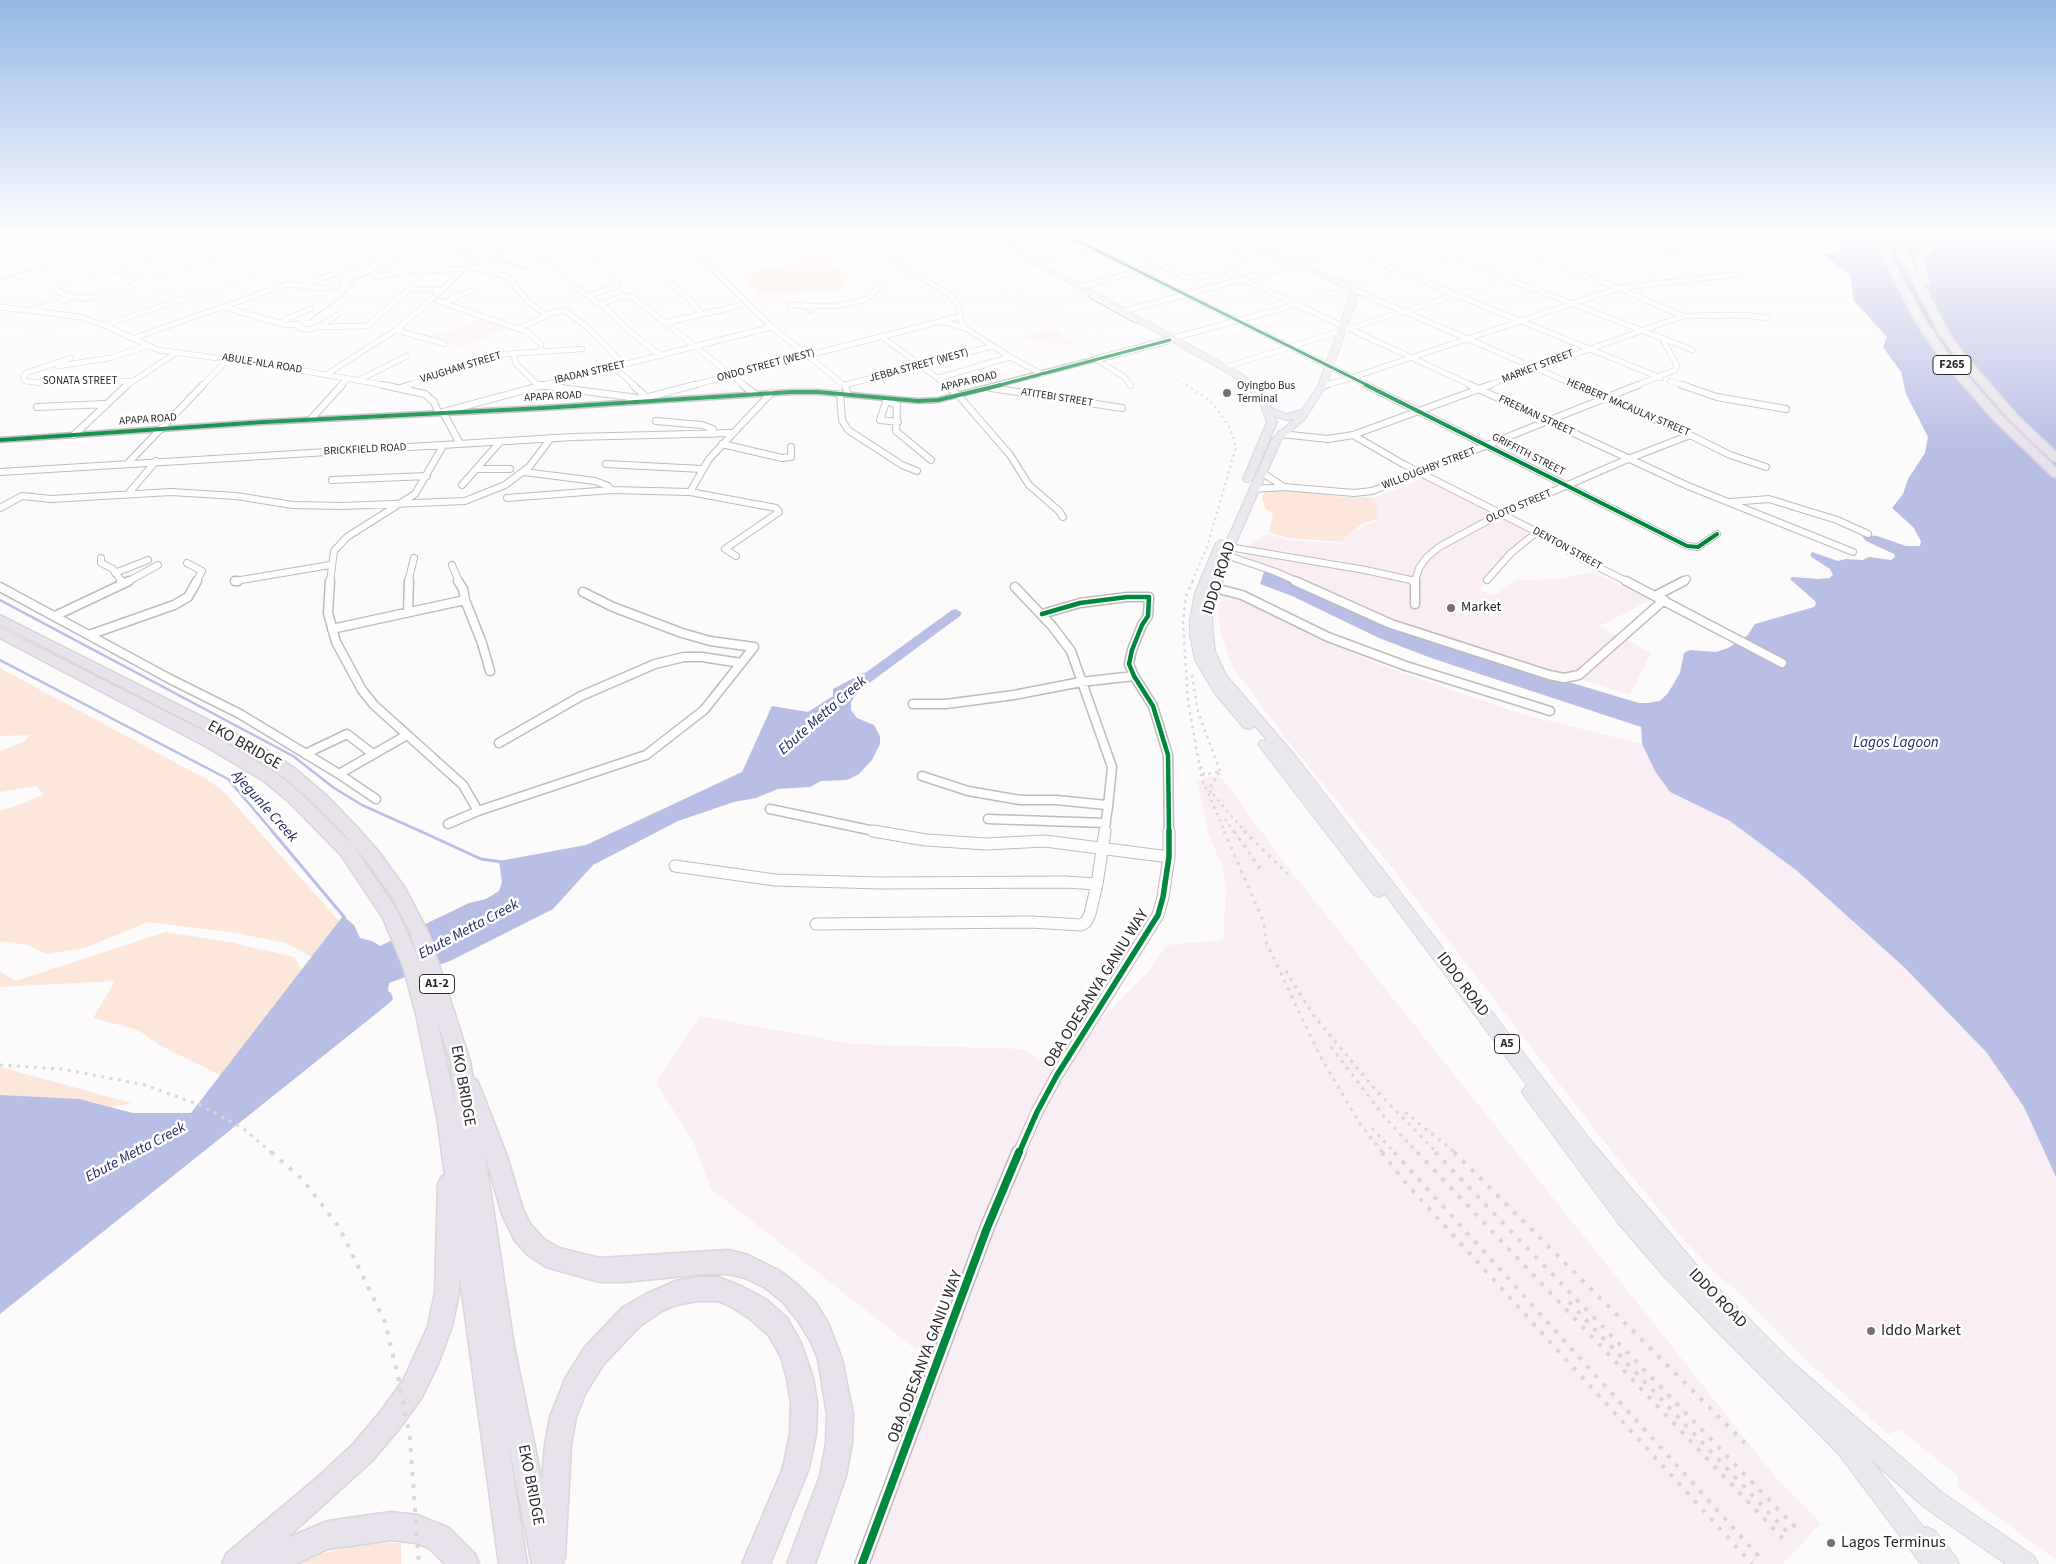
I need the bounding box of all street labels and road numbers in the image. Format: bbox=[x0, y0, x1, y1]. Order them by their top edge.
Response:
street label: JEBBA STREET (WEST) bbox=[868, 346, 970, 386]
street label: ONDO STREET (WEST) bbox=[716, 347, 816, 385]
street label: MARKET STREET bbox=[1500, 347, 1576, 387]
street label: VAUGHAM STREET bbox=[419, 349, 503, 387]
street label: ABULE-NLA ROAD bbox=[221, 351, 303, 377]
road number: F265 bbox=[1933, 356, 1971, 374]
street label: IBADAN STREET bbox=[553, 358, 627, 388]
street label: APAPA ROAD bbox=[939, 369, 999, 395]
street label: SONATA STREET bbox=[43, 375, 117, 389]
street label: HERBERT MACAULAY STREET bbox=[1564, 376, 1692, 440]
street label: ATITEBI STREET bbox=[1020, 386, 1094, 410]
street label: APAPA ROAD bbox=[524, 389, 582, 405]
street label: FREEMAN STREET bbox=[1496, 393, 1576, 439]
street label: APAPA ROAD bbox=[119, 411, 177, 429]
street label: GRIFFITH STREET bbox=[1489, 431, 1567, 479]
street label: BRICKFIELD ROAD bbox=[323, 441, 407, 459]
street label: WILLOUGHBY STREET bbox=[1380, 445, 1478, 493]
street label: OLOTO STREET bbox=[1484, 487, 1554, 527]
street label: DENTON STREET bbox=[1530, 525, 1604, 573]
street label: IDDO ROAD bbox=[1199, 539, 1241, 617]
street label: EKO BRIDGE bbox=[204, 717, 284, 775]
street label: OBA ODESANYA GANIU WAY bbox=[1040, 906, 1154, 1072]
street label: IDDO ROAD bbox=[1432, 949, 1492, 1021]
road number: A1-2 bbox=[420, 974, 454, 994]
road number: A5 bbox=[1494, 1034, 1520, 1054]
street label: EKO BRIDGE bbox=[445, 1044, 479, 1128]
street label: IDDO ROAD bbox=[1684, 1265, 1750, 1333]
street label: OBA ODESANYA GANIU WAY bbox=[884, 1268, 968, 1446]
street label: EKO BRIDGE bbox=[513, 1443, 547, 1527]

